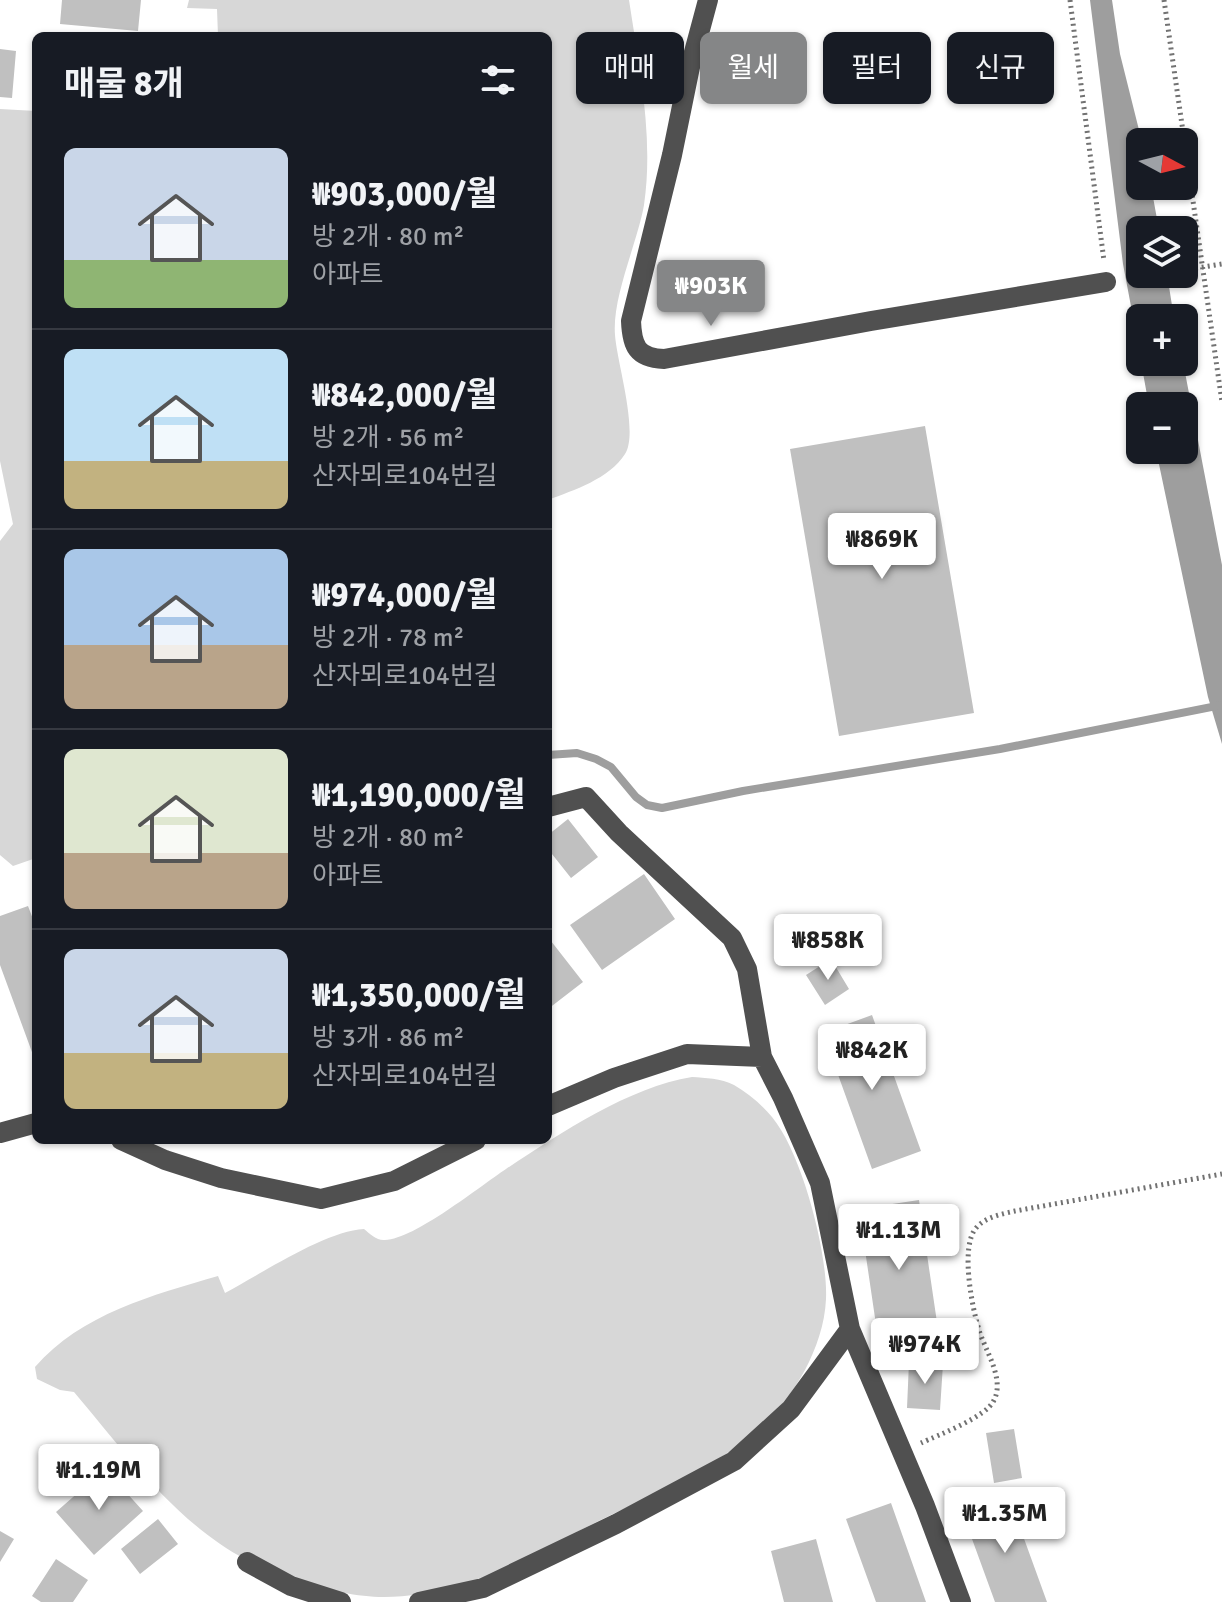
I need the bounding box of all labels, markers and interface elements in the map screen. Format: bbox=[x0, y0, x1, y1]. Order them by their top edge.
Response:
chip: 매매 bbox=[576, 32, 684, 104]
chip: 월세 bbox=[700, 32, 807, 104]
chip: 필터 bbox=[823, 32, 931, 104]
chip: 신규 bbox=[947, 32, 1054, 104]
icon: filters bbox=[476, 58, 520, 102]
text: 매물 8개 bbox=[64, 63, 184, 105]
north arrow bbox=[1126, 128, 1198, 200]
map controls bbox=[1126, 128, 1198, 464]
text: ₩903,000/월 bbox=[312, 173, 497, 215]
icon: home bbox=[128, 180, 224, 276]
button: layers bbox=[1126, 216, 1198, 288]
text: 방 2개 · 80 m² bbox=[312, 221, 464, 253]
text: 아파트 bbox=[312, 259, 384, 291]
pin: ₩903K bbox=[655, 260, 767, 328]
text: ₩903K bbox=[675, 270, 747, 302]
button: + bbox=[1126, 304, 1198, 376]
text: ₩842,000/월 bbox=[312, 374, 497, 416]
icon: home bbox=[128, 381, 224, 477]
button: − bbox=[1126, 392, 1198, 464]
text: 방 2개 · 56 m² bbox=[312, 422, 464, 454]
text: 산자뫼로104번길 bbox=[312, 460, 498, 492]
pin: ₩869K bbox=[826, 513, 938, 581]
text: ₩869K bbox=[846, 523, 918, 555]
text: ₩974,000/월 bbox=[312, 574, 497, 616]
icon: home bbox=[128, 581, 224, 677]
text: 방 2개 · 78 m² bbox=[312, 622, 464, 654]
text: 산자뫼로104번길 bbox=[312, 660, 498, 692]
text: ₩1,190,000/월 bbox=[312, 774, 526, 816]
icon: home bbox=[128, 781, 224, 877]
text: 방 2개 · 80 m² bbox=[312, 822, 464, 854]
text: 아파트 bbox=[312, 860, 384, 892]
pin: ₩858K bbox=[772, 914, 884, 982]
text: ₩858K bbox=[792, 924, 864, 956]
text: ₩1,350,000/월 bbox=[312, 974, 526, 1016]
icon: home bbox=[128, 981, 224, 1077]
text: 방 3개 · 86 m² bbox=[312, 1022, 464, 1054]
pin: ₩842K bbox=[816, 1024, 928, 1092]
text: ₩842K bbox=[836, 1034, 908, 1066]
text: 산자뫼로104번길 bbox=[312, 1060, 498, 1092]
pin: ₩1.13M bbox=[834, 1204, 964, 1272]
text: ₩1.13M bbox=[856, 1214, 942, 1246]
pin: ₩974K bbox=[869, 1318, 981, 1386]
text: ₩974K bbox=[889, 1328, 961, 1360]
pin: ₩1.19M bbox=[34, 1444, 164, 1512]
text: ₩1.19M bbox=[56, 1454, 142, 1486]
pin: ₩1.35M bbox=[940, 1487, 1070, 1555]
text: ₩1.35M bbox=[962, 1497, 1048, 1529]

